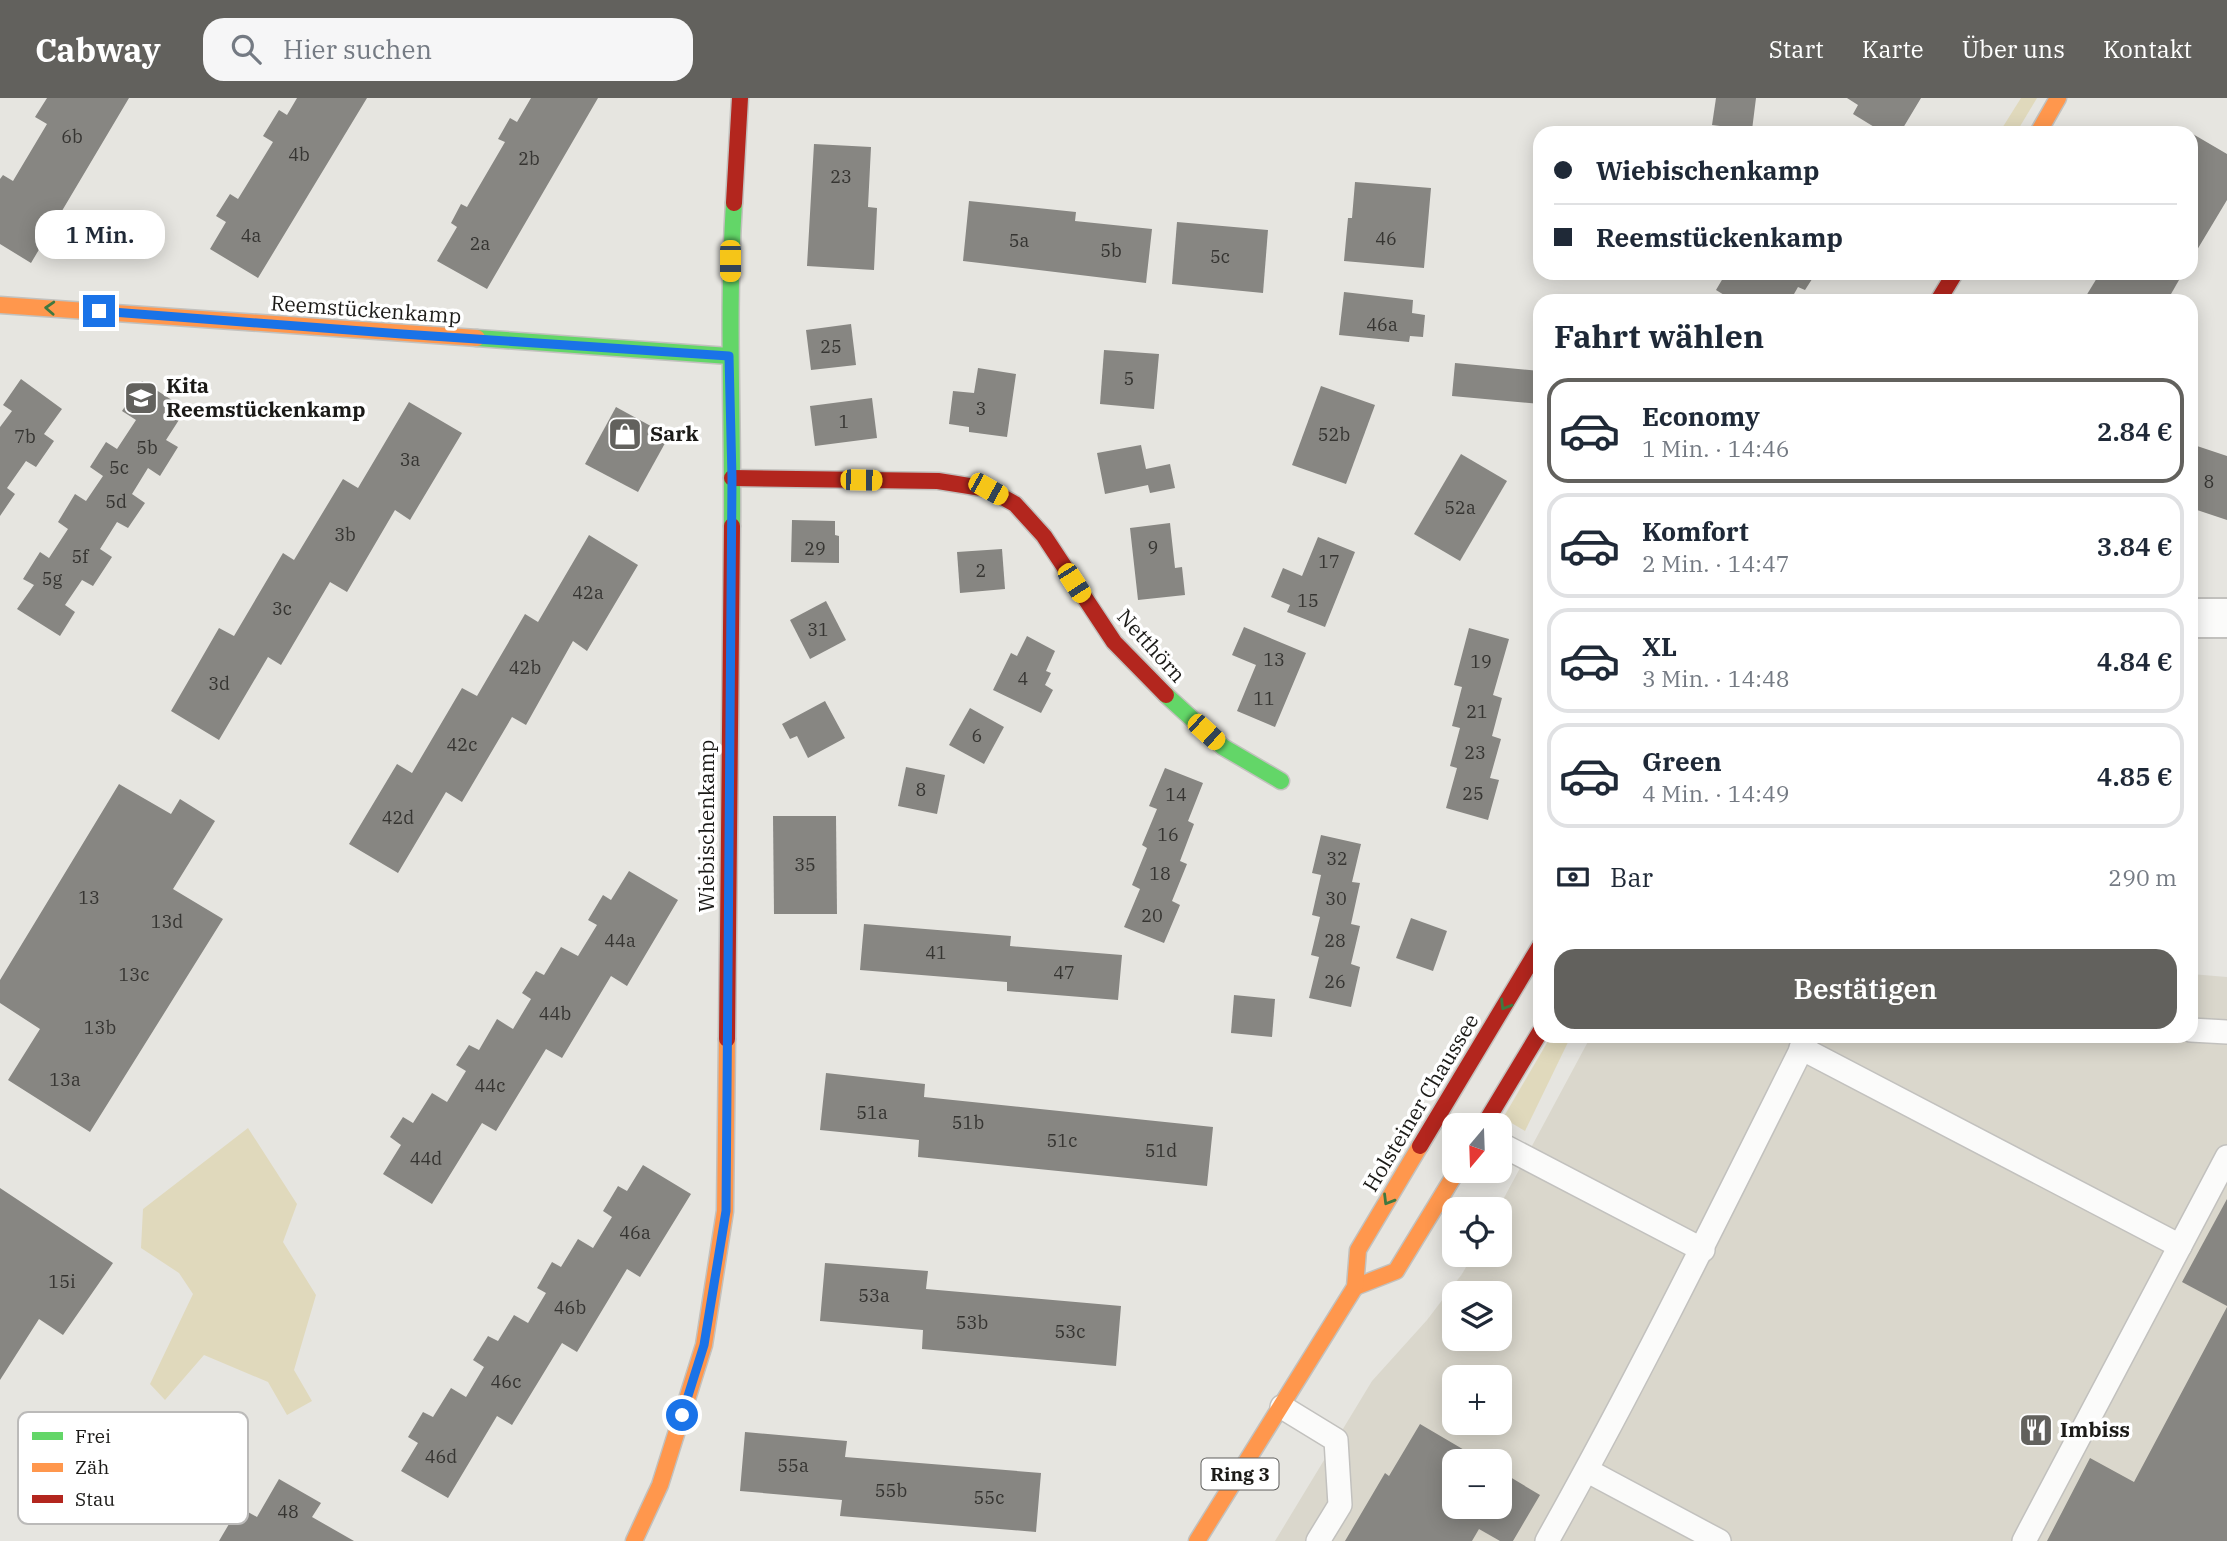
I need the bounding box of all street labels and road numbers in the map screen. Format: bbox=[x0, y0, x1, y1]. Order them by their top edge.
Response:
street label: Reemstückenkamp bbox=[270, 288, 462, 330]
street label: Netthörn bbox=[1111, 603, 1192, 688]
street label: Wiebischenkamp bbox=[692, 740, 720, 912]
street label: Holsteiner Chaussee bbox=[1356, 1008, 1484, 1197]
road number: Ring 3 bbox=[1202, 1458, 1278, 1490]

